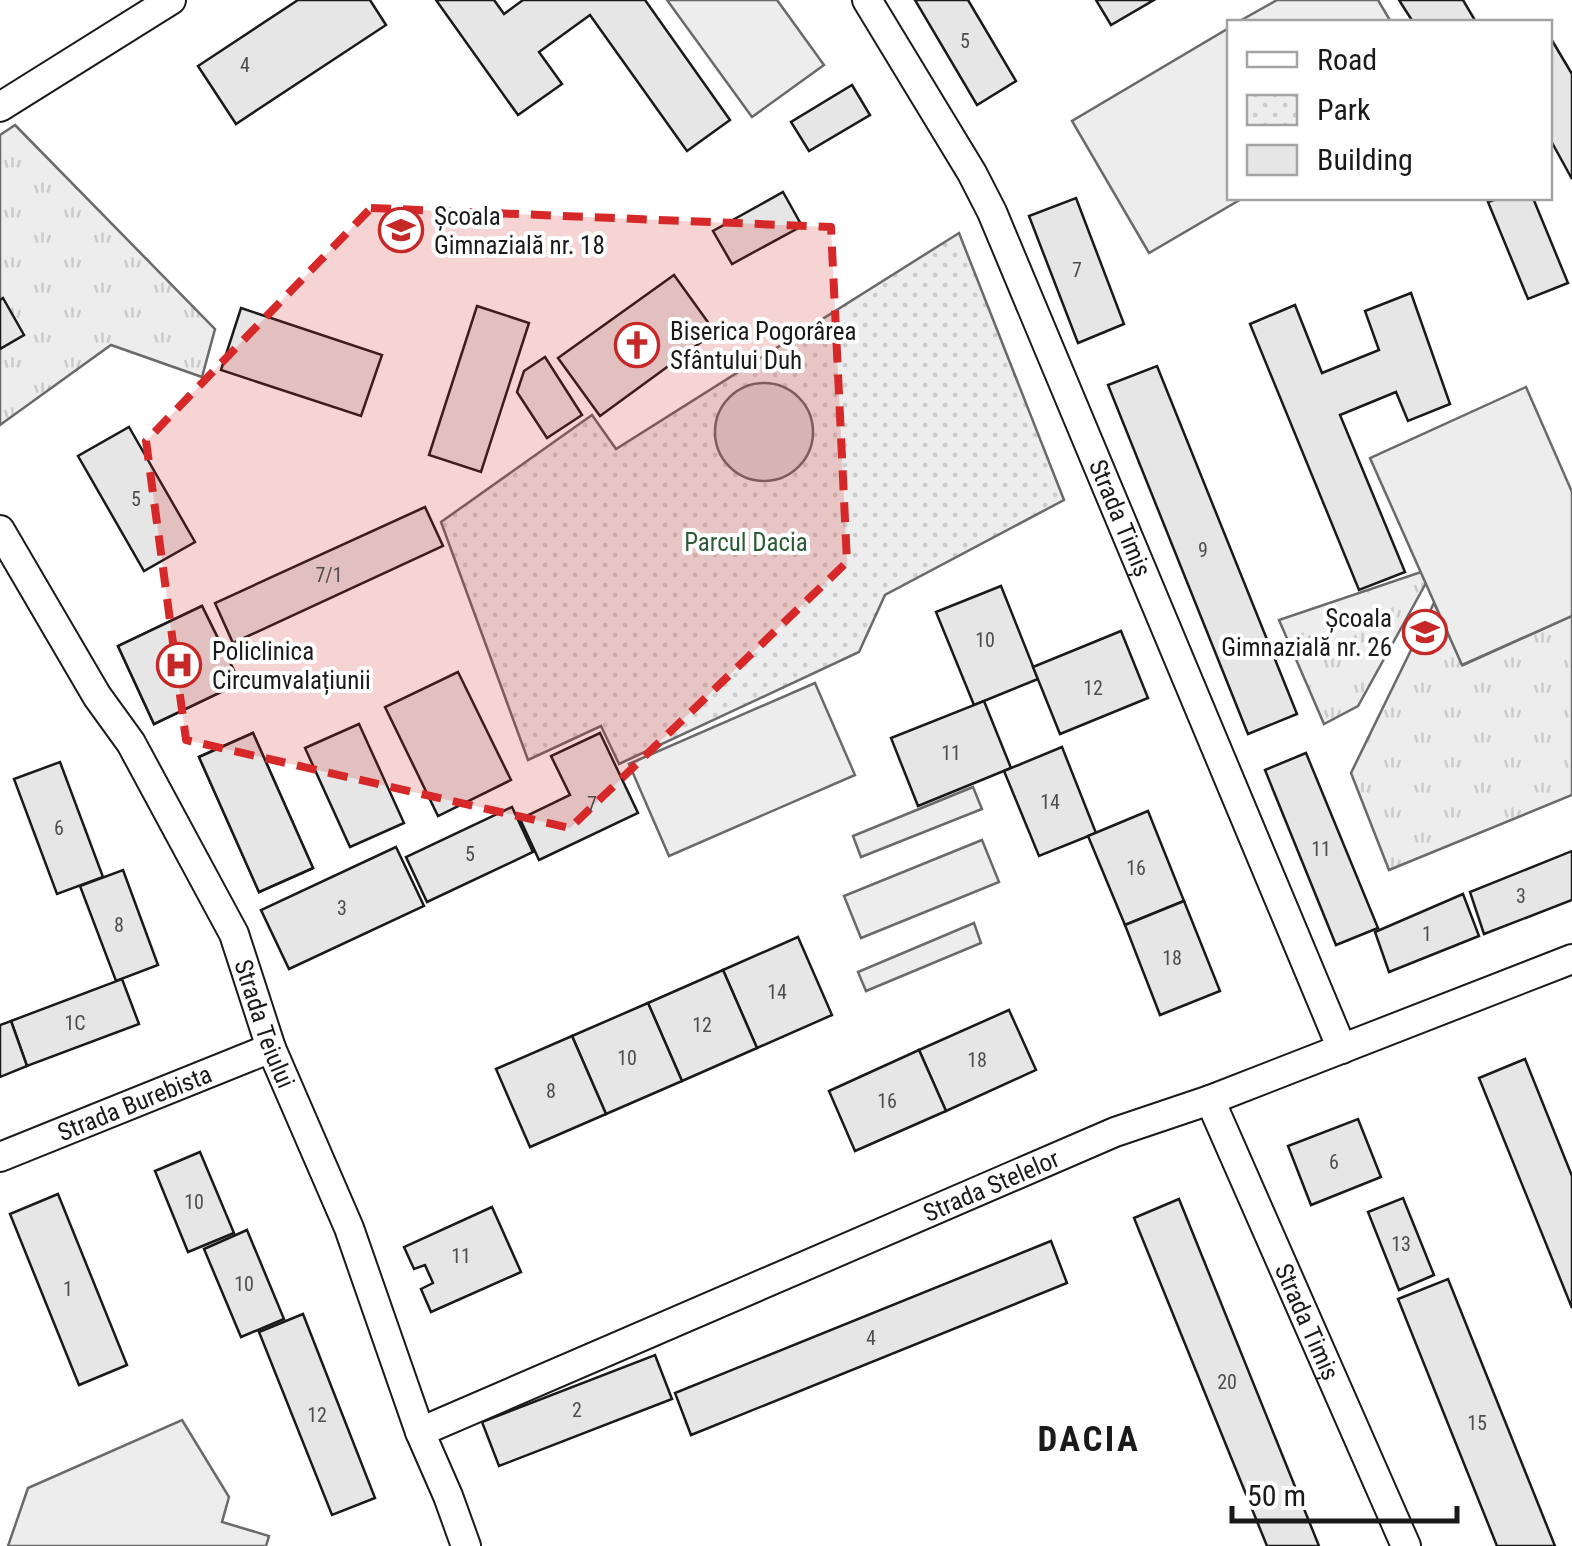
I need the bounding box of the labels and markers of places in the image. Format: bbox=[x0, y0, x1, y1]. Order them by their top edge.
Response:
place label: Școala Gimnazială nr. 18 bbox=[434, 202, 605, 260]
school or university icon: Școala Gimnazială nr. 18 bbox=[378, 207, 424, 253]
place label: Biserica Pogorârea Sfântului Duh bbox=[670, 317, 856, 375]
church icon: Biserica Pogorârea Sfântului Duh bbox=[614, 322, 660, 368]
place label: Școala Gimnazială nr. 26 bbox=[1221, 604, 1392, 662]
school or university icon: Școala Gimnazială nr. 26 bbox=[1402, 609, 1448, 655]
place label: Policlinica Circumvalațiunii bbox=[212, 637, 371, 696]
hospital icon: Policlinica Circumvalațiunii bbox=[156, 642, 202, 688]

